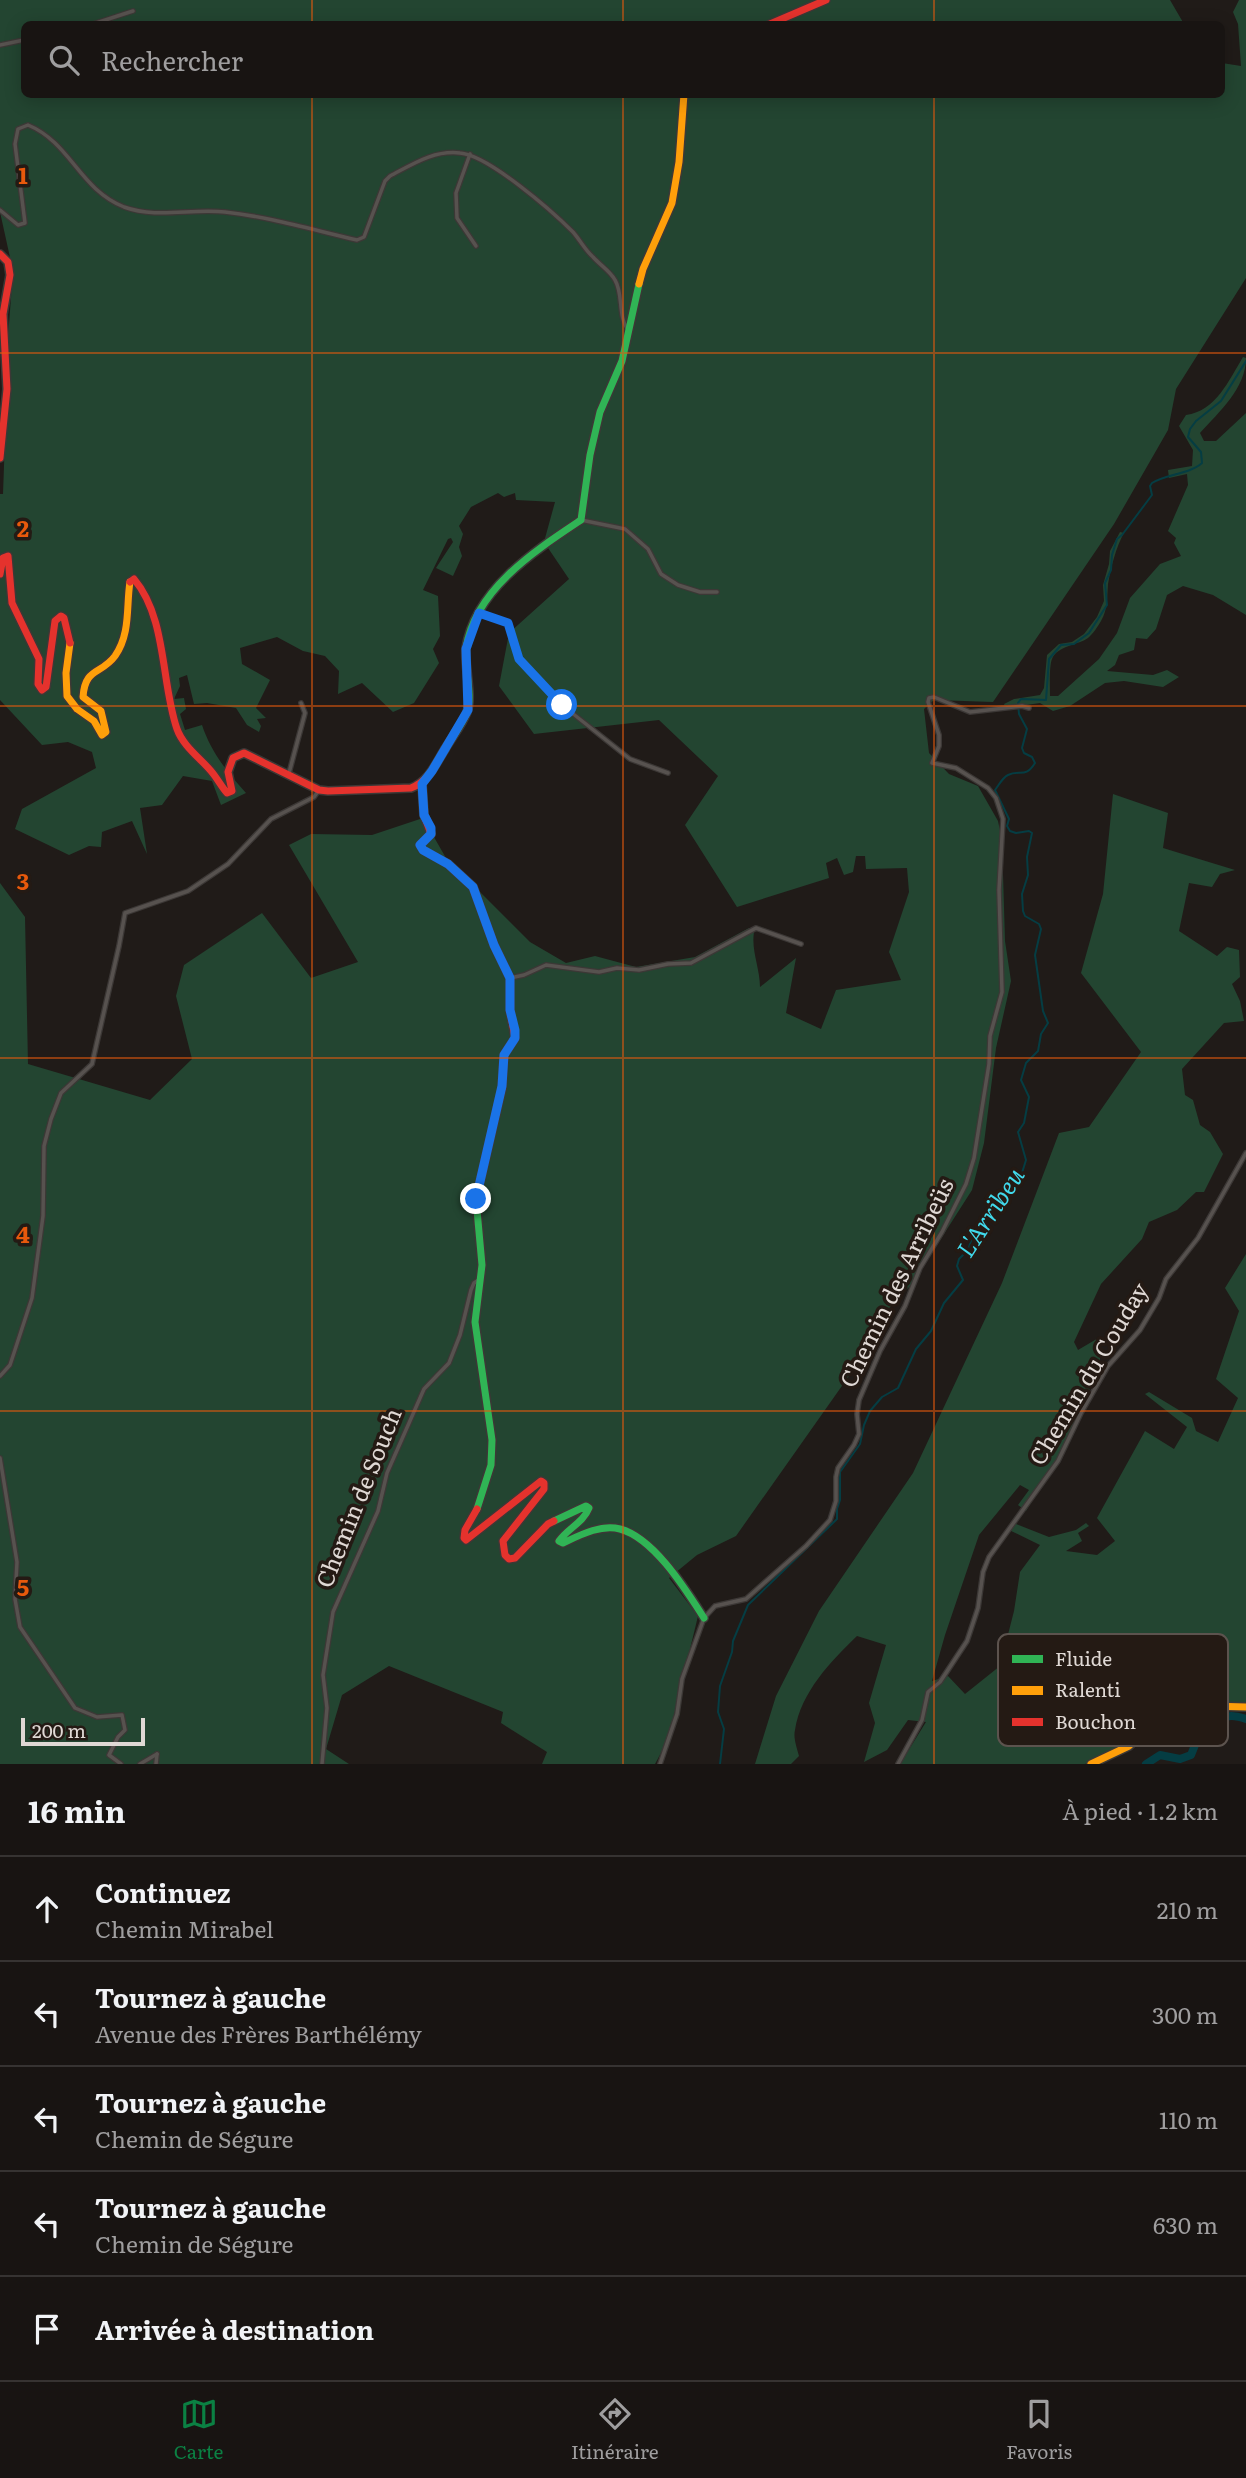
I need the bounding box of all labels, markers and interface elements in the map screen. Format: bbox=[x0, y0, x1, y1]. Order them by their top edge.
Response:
search box bbox=[21, 21, 1225, 98]
text: Rechercher bbox=[101, 40, 243, 79]
icon: search bbox=[45, 41, 83, 79]
text: 1 bbox=[18, 157, 28, 191]
text: 2 bbox=[17, 510, 29, 544]
route start bbox=[546, 689, 577, 720]
text: 3 bbox=[17, 863, 29, 897]
water label: L'Arribeu bbox=[947, 1159, 1031, 1263]
street label: Chemin des Arribeüs bbox=[830, 1172, 961, 1393]
route end bbox=[460, 1183, 491, 1214]
text: 4 bbox=[16, 1216, 30, 1250]
street label: Chemin du Couday bbox=[1019, 1274, 1156, 1471]
street label: Chemin de Souch bbox=[306, 1402, 409, 1592]
text: 5 bbox=[17, 1569, 29, 1603]
legend bbox=[998, 1634, 1228, 1746]
text: Fluide bbox=[1055, 1644, 1112, 1672]
text: Ralenti bbox=[1055, 1675, 1121, 1703]
text: Bouchon bbox=[1055, 1707, 1136, 1735]
scale bar bbox=[21, 1715, 145, 1747]
text: 200 m bbox=[32, 1716, 86, 1744]
text: 16 min bbox=[28, 1788, 126, 1832]
text: À pied · 1.2 km bbox=[1062, 1793, 1218, 1827]
text: Continuez bbox=[95, 1872, 231, 1911]
icon: ahead bbox=[28, 1890, 66, 1928]
text: 210 m bbox=[1157, 1892, 1218, 1926]
text: Chemin Mirabel bbox=[95, 1911, 274, 1945]
text: Tournez à gauche bbox=[95, 1977, 326, 2016]
icon: left bbox=[28, 1995, 66, 2033]
text: 300 m bbox=[1152, 1997, 1218, 2031]
text: Avenue des Frères Barthélémy bbox=[95, 2016, 422, 2050]
text: Tournez à gauche bbox=[95, 2082, 326, 2121]
icon: left bbox=[28, 2100, 66, 2138]
text: 110 m bbox=[1159, 2102, 1218, 2136]
text: Chemin de Ségure bbox=[95, 2121, 294, 2155]
text: Tournez à gauche bbox=[95, 2187, 326, 2226]
icon: left bbox=[28, 2205, 66, 2243]
text: 630 m bbox=[1153, 2207, 1218, 2241]
text: Chemin de Ségure bbox=[95, 2226, 294, 2260]
text: Arrivée à destination bbox=[95, 2309, 374, 2348]
icon: arrive bbox=[28, 2310, 66, 2348]
tab: Carte bbox=[174, 2395, 223, 2465]
tab: Itinéraire bbox=[571, 2395, 659, 2465]
tab: Favoris bbox=[1006, 2395, 1072, 2465]

